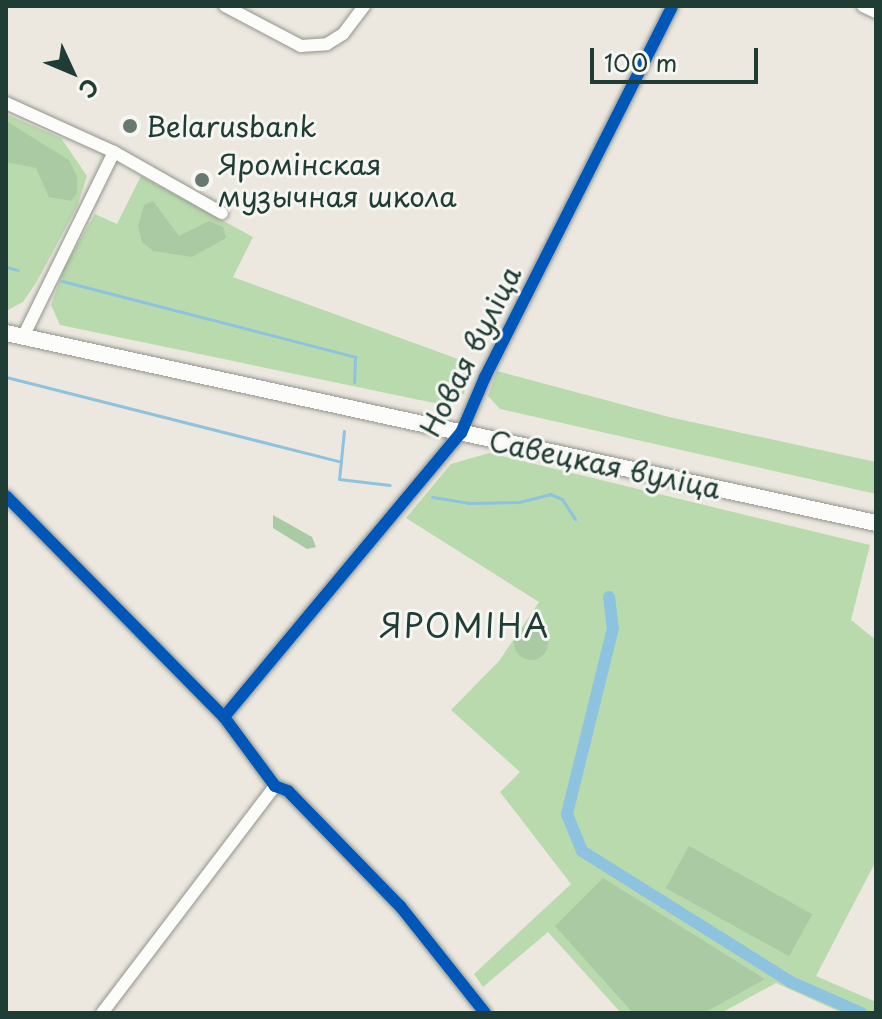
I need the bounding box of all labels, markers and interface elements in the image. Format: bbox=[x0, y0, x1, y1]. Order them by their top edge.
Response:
north arrow bbox=[32, 32, 112, 112]
scale bar bbox=[594, 32, 762, 82]
text: 100 m bbox=[604, 44, 677, 80]
text: С bbox=[72, 72, 107, 106]
place label: Belarusbank bbox=[146, 109, 316, 143]
marker: Belarusbank bbox=[121, 117, 139, 135]
place label: Яромінская музычная школа bbox=[218, 147, 457, 213]
marker: Яромінская музычная школа bbox=[193, 171, 211, 189]
street label: Новая вуліца bbox=[413, 260, 527, 442]
street label: Савецкая вуліца bbox=[486, 423, 724, 505]
district label: ЯРОМІНА bbox=[380, 606, 550, 644]

